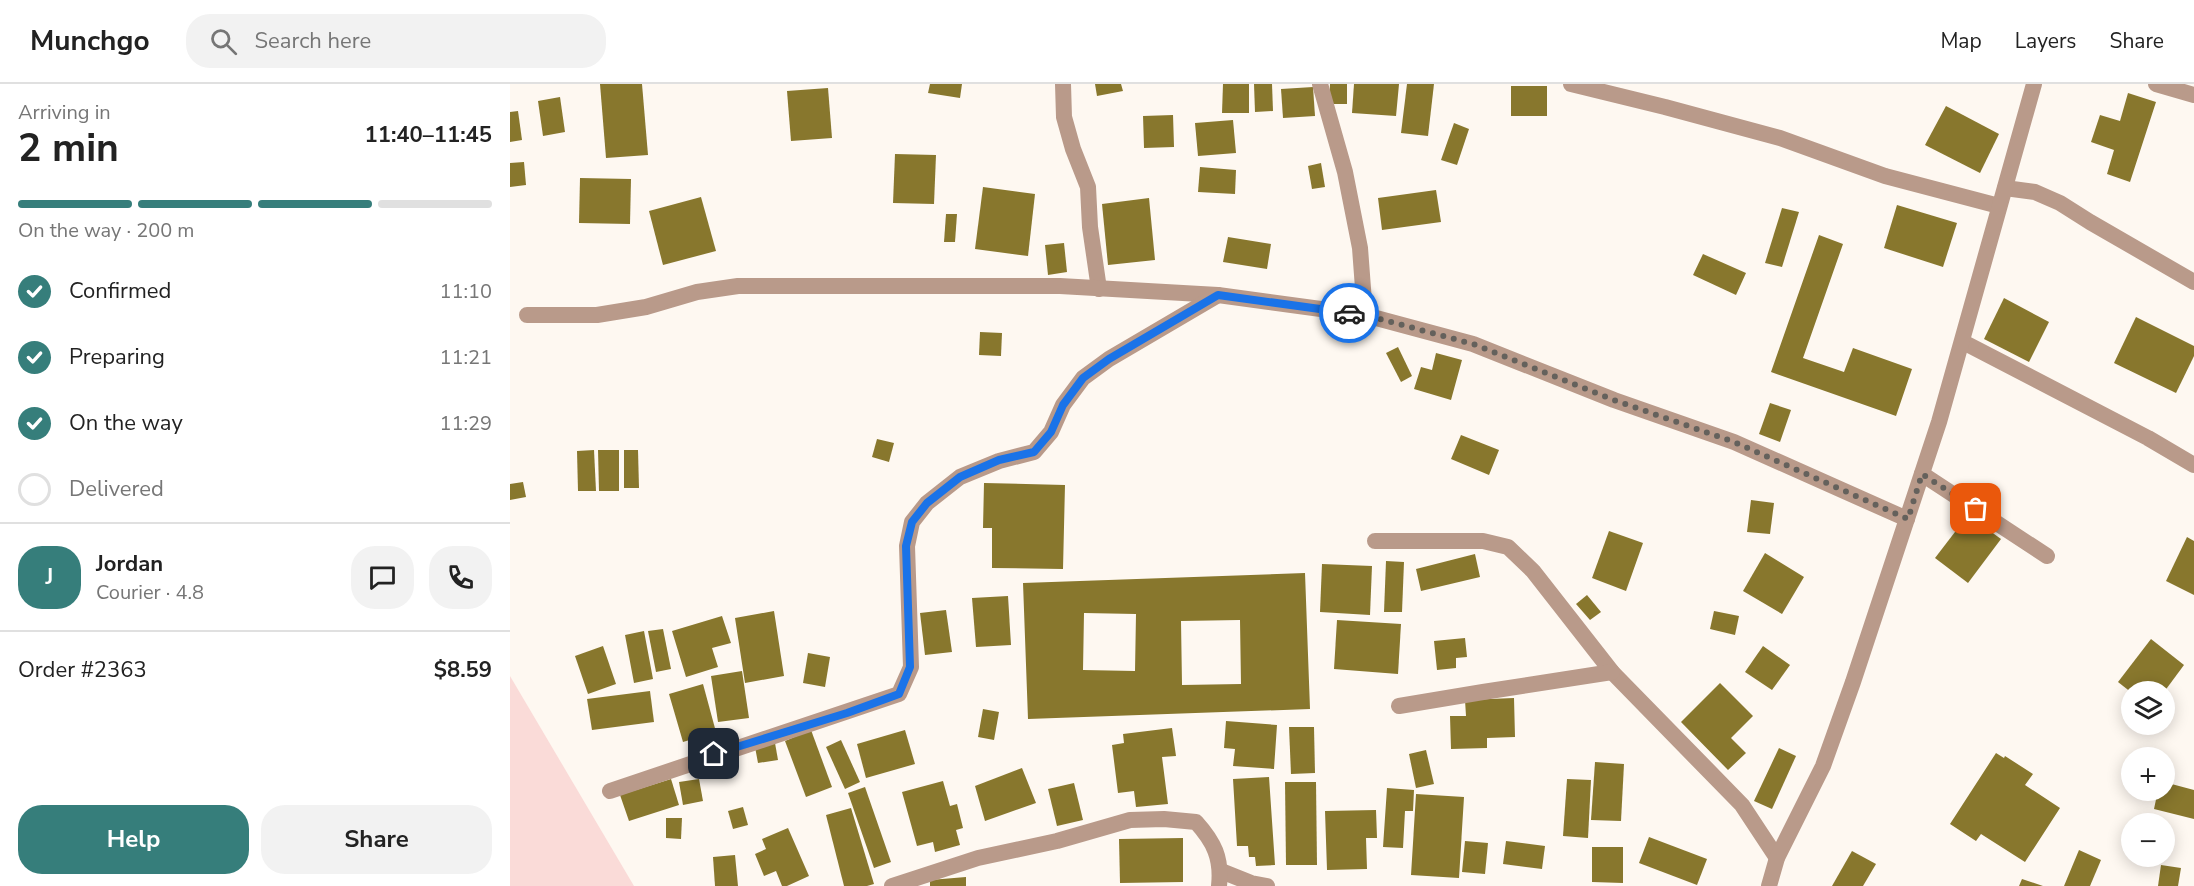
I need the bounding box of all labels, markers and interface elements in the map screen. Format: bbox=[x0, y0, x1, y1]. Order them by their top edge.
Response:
search box bbox=[186, 14, 606, 68]
text: Munchgo bbox=[30, 22, 150, 60]
icon: search bbox=[207, 25, 240, 58]
text: Search here bbox=[255, 26, 371, 56]
text: Map bbox=[1940, 27, 1982, 55]
text: Layers bbox=[2015, 27, 2076, 55]
text: Share bbox=[2109, 27, 2164, 55]
text: Arriving in bbox=[18, 99, 111, 126]
text: 11:40–11:45 bbox=[364, 120, 492, 150]
text: 2 min bbox=[18, 122, 119, 175]
text: On the way · 200 m bbox=[18, 217, 194, 244]
icon: check bbox=[18, 275, 51, 308]
text: Confirmed bbox=[69, 276, 171, 306]
text: 11:10 bbox=[439, 278, 492, 305]
courier bbox=[1319, 283, 1379, 343]
icon: car bbox=[1333, 297, 1366, 330]
icon: check bbox=[18, 341, 51, 374]
text: Preparing bbox=[69, 342, 165, 372]
text: 11:21 bbox=[439, 344, 492, 371]
icon: check bbox=[18, 407, 51, 440]
text: On the way bbox=[69, 408, 183, 438]
text: 11:29 bbox=[439, 410, 492, 437]
text: Delivered bbox=[69, 474, 164, 504]
pin bbox=[1950, 483, 2001, 534]
icon: bag bbox=[1959, 492, 1992, 525]
button: chat bbox=[351, 546, 414, 609]
button: phone bbox=[429, 546, 492, 609]
text: Jordan bbox=[96, 549, 163, 579]
text: J bbox=[46, 562, 53, 592]
text: Courier · 4.8 bbox=[96, 579, 204, 606]
text: Order #2363 bbox=[18, 655, 147, 685]
text: $8.59 bbox=[434, 655, 492, 685]
map controls bbox=[2121, 681, 2175, 867]
button: layers bbox=[2121, 681, 2175, 735]
pin bbox=[688, 728, 739, 779]
icon: home bbox=[697, 737, 730, 770]
button: + bbox=[2121, 747, 2175, 801]
button: Help bbox=[18, 805, 249, 874]
button: Share bbox=[261, 805, 492, 874]
button: − bbox=[2121, 813, 2175, 867]

